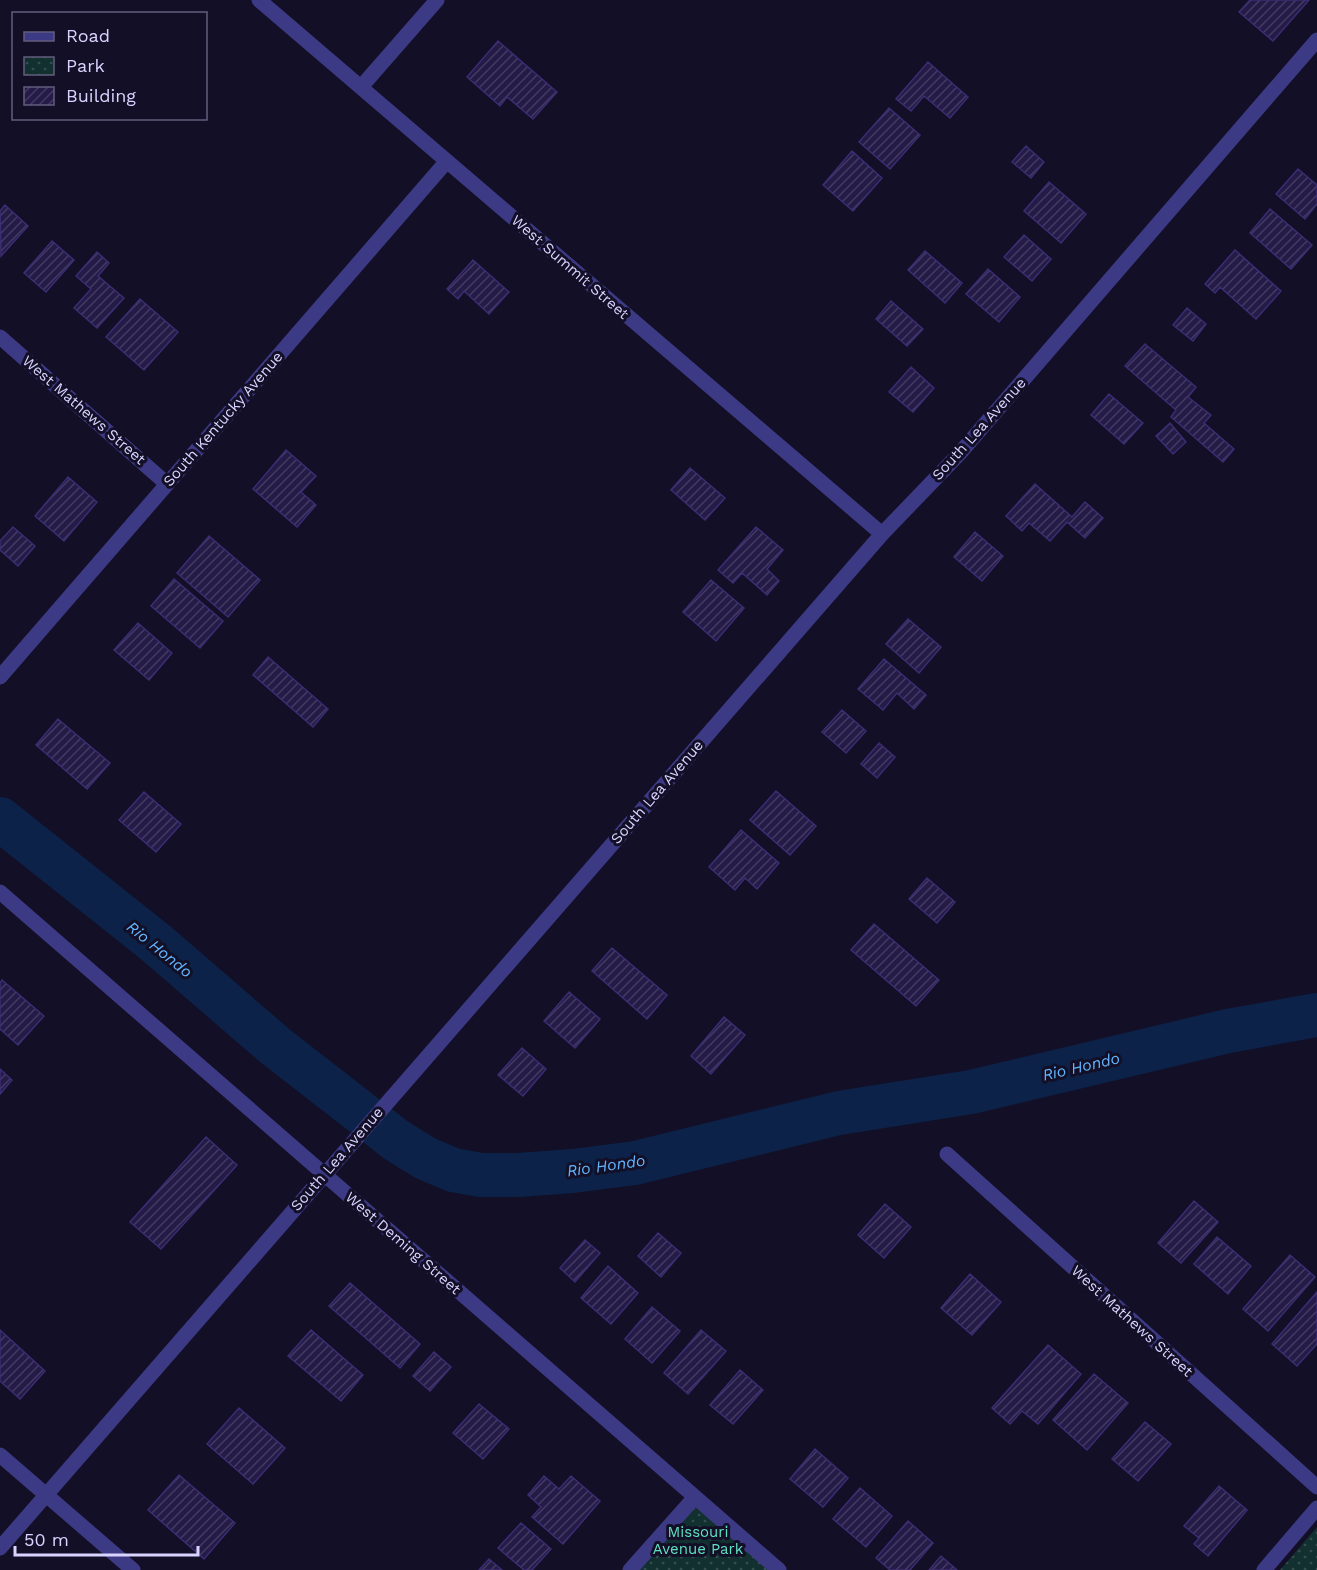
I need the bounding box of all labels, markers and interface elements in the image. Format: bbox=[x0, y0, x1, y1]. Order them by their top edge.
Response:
legend bbox=[12, 12, 207, 120]
text: Road bbox=[66, 25, 110, 46]
text: Park bbox=[66, 55, 105, 76]
text: Building bbox=[66, 85, 136, 106]
street label: West Summit Street bbox=[508, 211, 633, 323]
street label: South Kentucky Avenue bbox=[159, 348, 287, 490]
street label: West Mathews Street bbox=[19, 352, 150, 469]
street label: South Lea Avenue bbox=[928, 374, 1030, 484]
street label: South Lea Avenue bbox=[607, 736, 707, 848]
water label: Rio Hondo bbox=[123, 917, 196, 982]
water label: Rio Hondo bbox=[1041, 1048, 1122, 1085]
street label: South Lea Avenue bbox=[287, 1103, 387, 1215]
water label: Rio Hondo bbox=[566, 1151, 646, 1180]
street label: West Deming Street bbox=[342, 1188, 465, 1299]
street label: West Mathews Street bbox=[1068, 1262, 1197, 1381]
scale bar bbox=[15, 1519, 198, 1557]
park label: Missouri Avenue Park bbox=[653, 1523, 744, 1558]
text: 50 m bbox=[24, 1529, 69, 1550]

